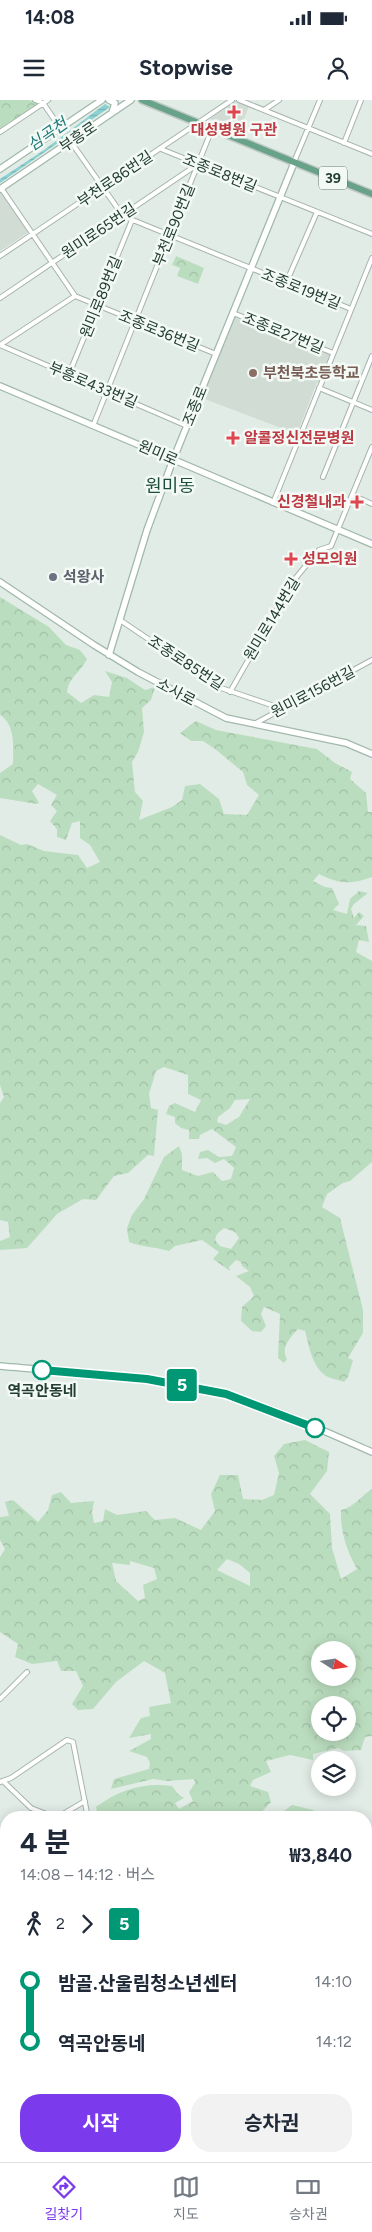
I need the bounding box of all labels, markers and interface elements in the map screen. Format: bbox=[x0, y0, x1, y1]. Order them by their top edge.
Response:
text: 14:08 bbox=[25, 6, 75, 29]
icon: menu bbox=[20, 54, 48, 82]
text: Stopwise bbox=[139, 54, 233, 81]
icon: person bbox=[324, 54, 352, 82]
marker: 대성병원 구관 bbox=[227, 105, 241, 119]
water label: 심곡천 bbox=[24, 113, 73, 155]
street label: 부흥로 bbox=[56, 118, 100, 156]
place label: 대성병원 구관 bbox=[191, 121, 277, 139]
street label: 부천로86번길 bbox=[74, 147, 156, 211]
street label: 조종로8번길 bbox=[180, 150, 260, 196]
road number: 39 bbox=[319, 166, 347, 190]
street label: 부천로90번길 bbox=[149, 181, 199, 269]
street label: 원미로65번길 bbox=[58, 199, 140, 263]
street label: 원미로89번길 bbox=[76, 253, 126, 341]
street label: 조종로19번길 bbox=[259, 265, 343, 313]
street label: 조종로36번길 bbox=[116, 307, 202, 355]
street label: 조종로27번길 bbox=[240, 309, 326, 357]
street label: 부흥로433번길 bbox=[46, 358, 140, 412]
place label: 부천북초등학교 bbox=[263, 364, 360, 382]
marker: 부천북초등학교 bbox=[247, 367, 259, 379]
street label: 조종로 bbox=[179, 383, 211, 429]
place label: 알콜정신전문병원 bbox=[244, 429, 354, 447]
marker: 알콜정신전문병원 bbox=[226, 431, 240, 445]
street label: 원미로 bbox=[135, 437, 181, 469]
district label: 원미동 bbox=[145, 475, 195, 497]
place label: 신경철내과 bbox=[277, 493, 346, 511]
marker: 신경철내과 bbox=[350, 495, 364, 509]
place label: 성모의원 bbox=[302, 550, 357, 568]
marker: 성모의원 bbox=[284, 552, 298, 566]
place label: 석왕사 bbox=[63, 568, 105, 586]
marker: 석왕사 bbox=[47, 571, 59, 583]
street label: 원미로144번길 bbox=[240, 574, 304, 664]
street label: 조종로85번길 bbox=[145, 632, 227, 694]
street label: 원미로156번길 bbox=[268, 662, 358, 722]
street label: 소사로 bbox=[153, 674, 199, 710]
marker: 역곡안동네 bbox=[32, 1360, 52, 1380]
line badge: 5 bbox=[166, 1369, 198, 1401]
text: 5 bbox=[177, 1374, 187, 1396]
place label: 역곡안동네 bbox=[7, 1382, 77, 1400]
unlabelled marker bbox=[305, 1418, 325, 1438]
north arrow bbox=[311, 1641, 356, 1686]
map controls bbox=[311, 1641, 356, 1796]
button: locate bbox=[311, 1696, 356, 1741]
button: layers bbox=[311, 1751, 356, 1796]
text: 4 분 bbox=[20, 1825, 70, 1859]
text: ₩3,840 bbox=[289, 1844, 352, 1867]
text: 14:08 – 14:12 · 버스 bbox=[20, 1865, 155, 1884]
icon: walk bbox=[20, 1910, 48, 1938]
icon: forward bbox=[73, 1910, 101, 1938]
text: 5 bbox=[119, 1913, 129, 1935]
text: 2 bbox=[56, 1914, 65, 1933]
text: 밤골.산울림청소년센터 bbox=[58, 1972, 238, 1995]
text: 14:10 bbox=[315, 1972, 352, 1991]
text: 역곡안동네 bbox=[58, 2032, 145, 2055]
text: 14:12 bbox=[316, 2032, 352, 2051]
button: 시작 bbox=[20, 2094, 181, 2152]
button: 승차권 bbox=[191, 2094, 352, 2152]
tab: 길찾기 bbox=[44, 2173, 83, 2223]
tab: 지도 bbox=[172, 2173, 200, 2223]
tab: 승차권 bbox=[289, 2173, 328, 2223]

